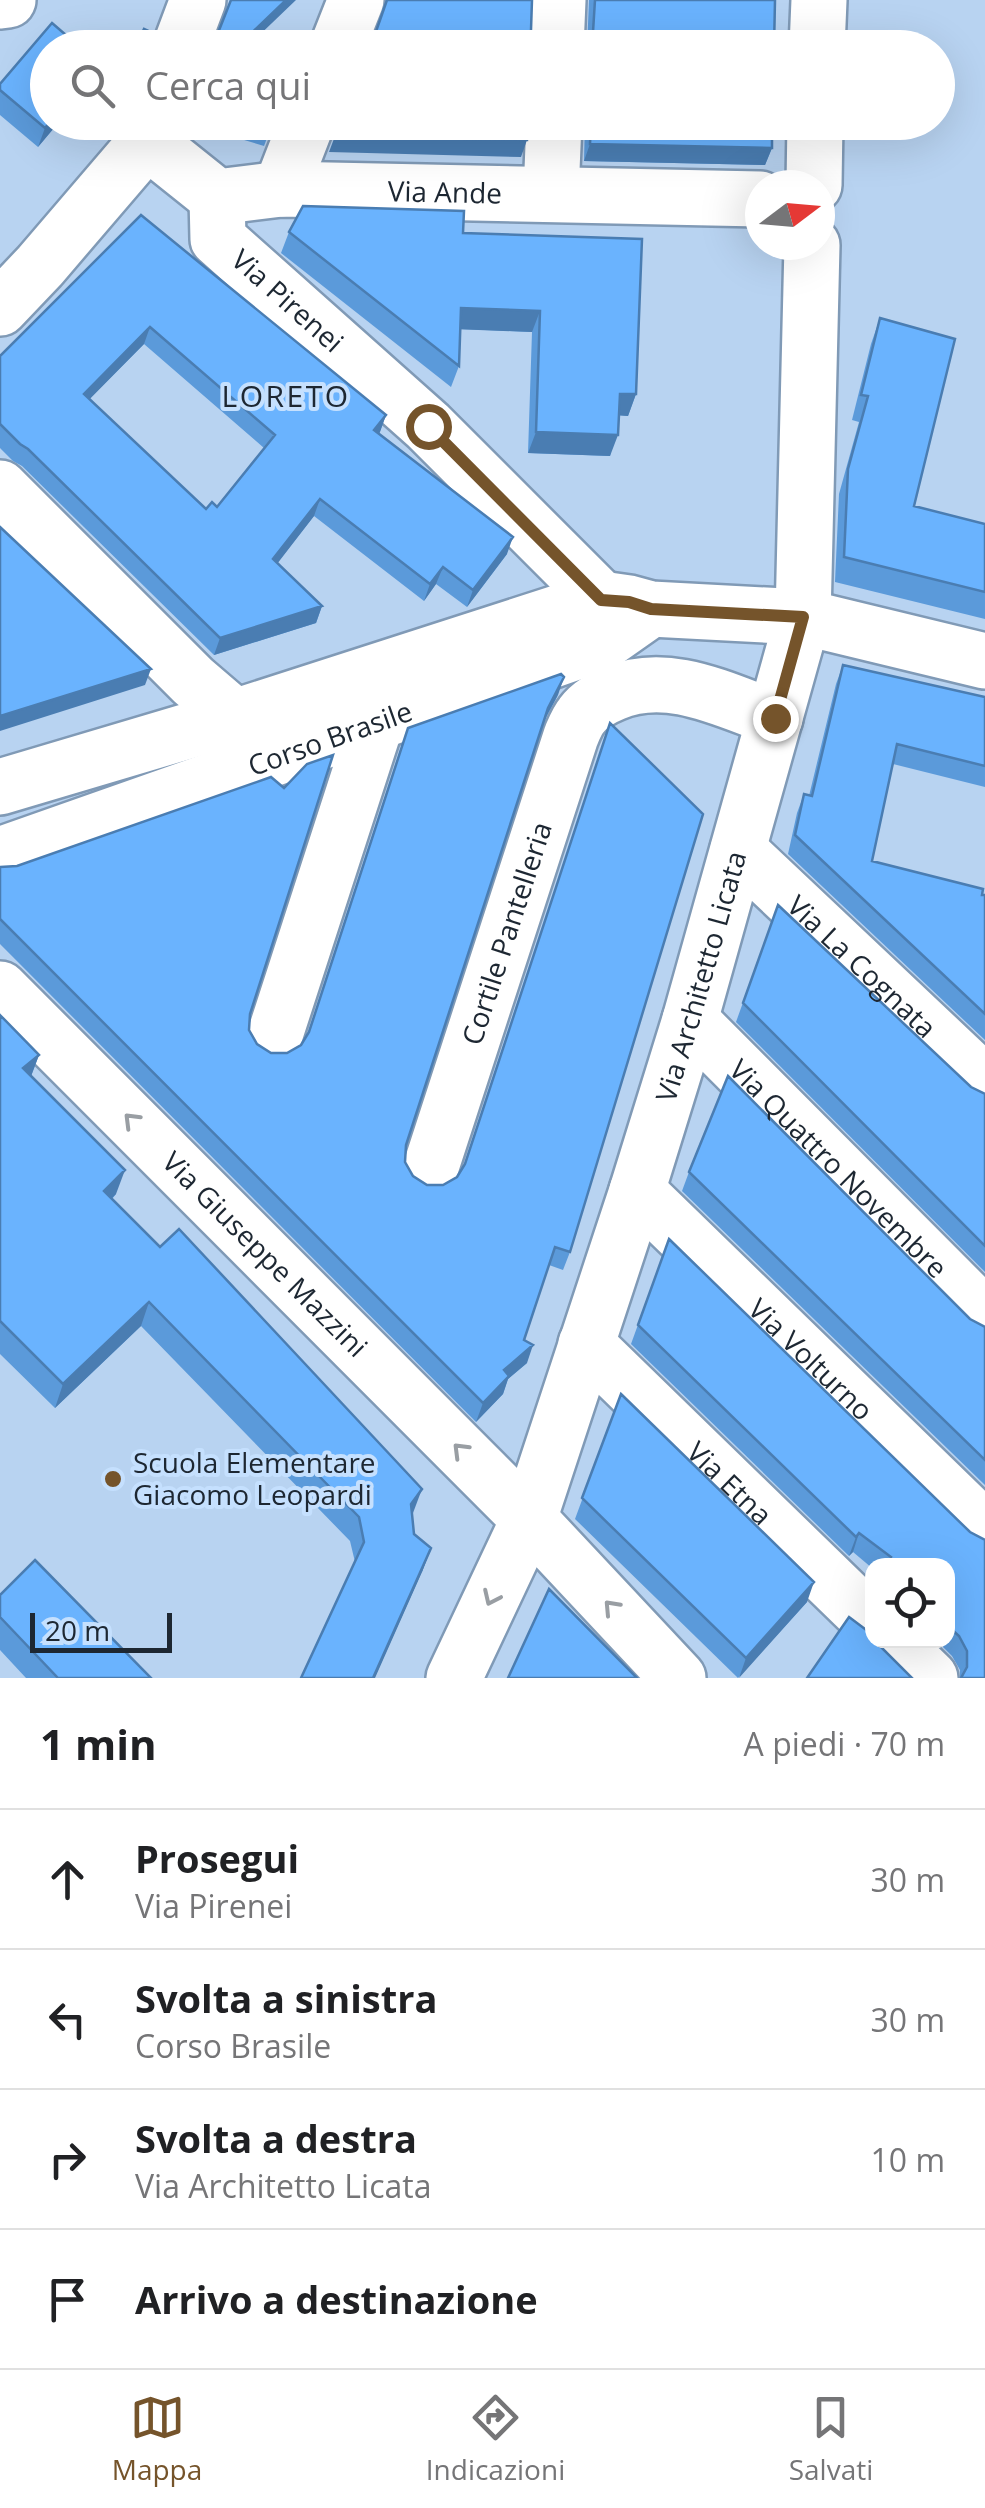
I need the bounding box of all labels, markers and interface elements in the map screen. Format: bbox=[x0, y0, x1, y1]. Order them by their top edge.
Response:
search box bbox=[30, 30, 955, 140]
icon: search bbox=[65, 58, 120, 113]
text: Cerca qui bbox=[145, 59, 311, 111]
north arrow bbox=[745, 170, 835, 260]
street label: Via Ande bbox=[387, 171, 502, 212]
street label: Via Pirenei bbox=[224, 240, 352, 360]
district label: LORETO bbox=[221, 375, 351, 416]
route start bbox=[406, 404, 452, 450]
street label: Corso Brasile bbox=[242, 691, 417, 784]
route end bbox=[753, 696, 799, 742]
street label: Cortile Pantelleria bbox=[452, 817, 560, 1049]
street label: Via Architetto Licata bbox=[646, 846, 754, 1106]
street label: Via La Cognata bbox=[779, 886, 945, 1046]
street label: Via Quattro Novembre bbox=[722, 1050, 956, 1286]
one-way arrow bbox=[125, 1114, 143, 1132]
street label: Via Giuseppe Mazzini bbox=[155, 1143, 377, 1365]
street label: Via Volturno bbox=[741, 1290, 882, 1428]
street label: Via Etna bbox=[679, 1432, 781, 1533]
place label: Scuola Elementare Giacomo Leopardi bbox=[133, 1443, 376, 1513]
one-way arrow bbox=[453, 1443, 471, 1461]
marker: Scuola Elementare Giacomo Leopardi bbox=[102, 1468, 124, 1490]
map controls bbox=[865, 1558, 955, 1648]
button: locate bbox=[865, 1558, 955, 1648]
one-way arrow bbox=[484, 1588, 504, 1606]
one-way arrow bbox=[605, 1600, 623, 1619]
scale bar bbox=[30, 1608, 172, 1652]
text: 20 m bbox=[45, 1611, 110, 1649]
text: 1 min bbox=[40, 1715, 157, 1772]
text: A piedi · 70 m bbox=[744, 1722, 945, 1765]
text: Prosegui bbox=[135, 1832, 299, 1884]
icon: ahead bbox=[40, 1852, 95, 1907]
text: 30 m bbox=[870, 1858, 945, 1901]
text: Via Pirenei bbox=[135, 1884, 292, 1927]
text: Svolta a sinistra bbox=[135, 1972, 437, 2024]
icon: left bbox=[40, 1992, 95, 2047]
text: 30 m bbox=[870, 1998, 945, 2041]
text: Corso Brasile bbox=[135, 2024, 331, 2067]
text: Svolta a destra bbox=[135, 2112, 417, 2164]
icon: right bbox=[40, 2132, 95, 2187]
text: 10 m bbox=[870, 2138, 945, 2181]
text: Via Architetto Licata bbox=[135, 2164, 431, 2207]
icon: arrive bbox=[40, 2272, 95, 2327]
text: Arrivo a destinazione bbox=[135, 2273, 538, 2325]
tab: Mappa bbox=[112, 2390, 202, 2488]
tab: Indicazioni bbox=[426, 2390, 565, 2488]
tab: Salvati bbox=[789, 2390, 873, 2488]

